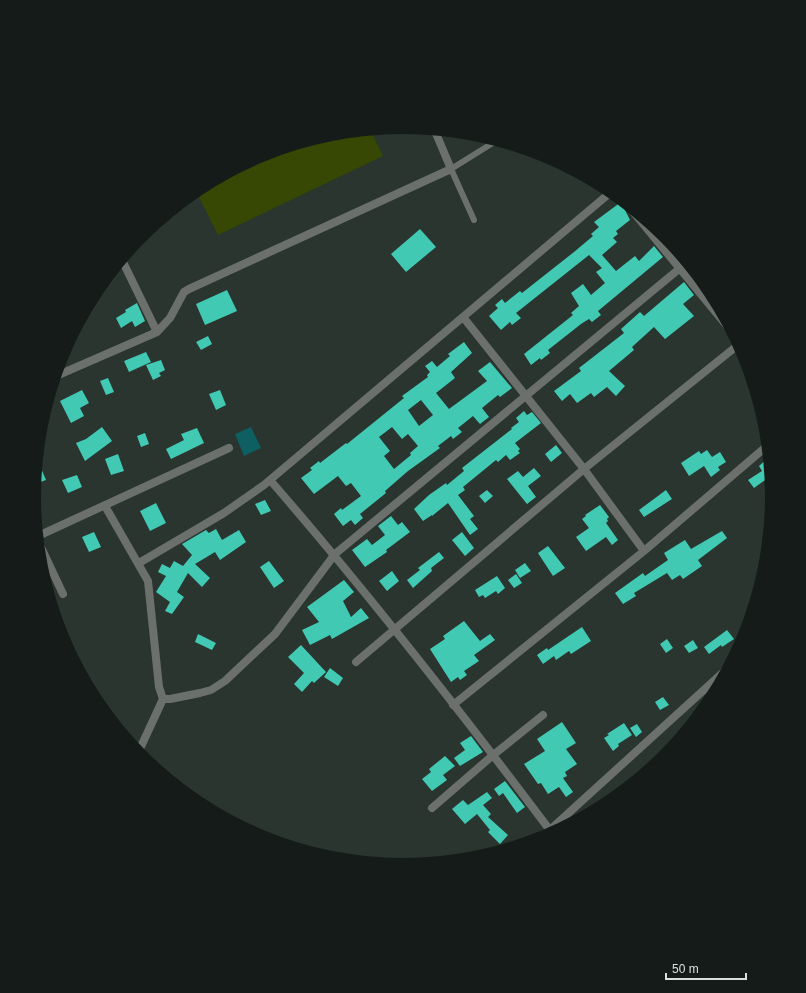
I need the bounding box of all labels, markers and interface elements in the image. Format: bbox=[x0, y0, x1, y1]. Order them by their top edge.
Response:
scale bar bbox=[666, 955, 746, 981]
text: 50 m bbox=[672, 962, 699, 976]

